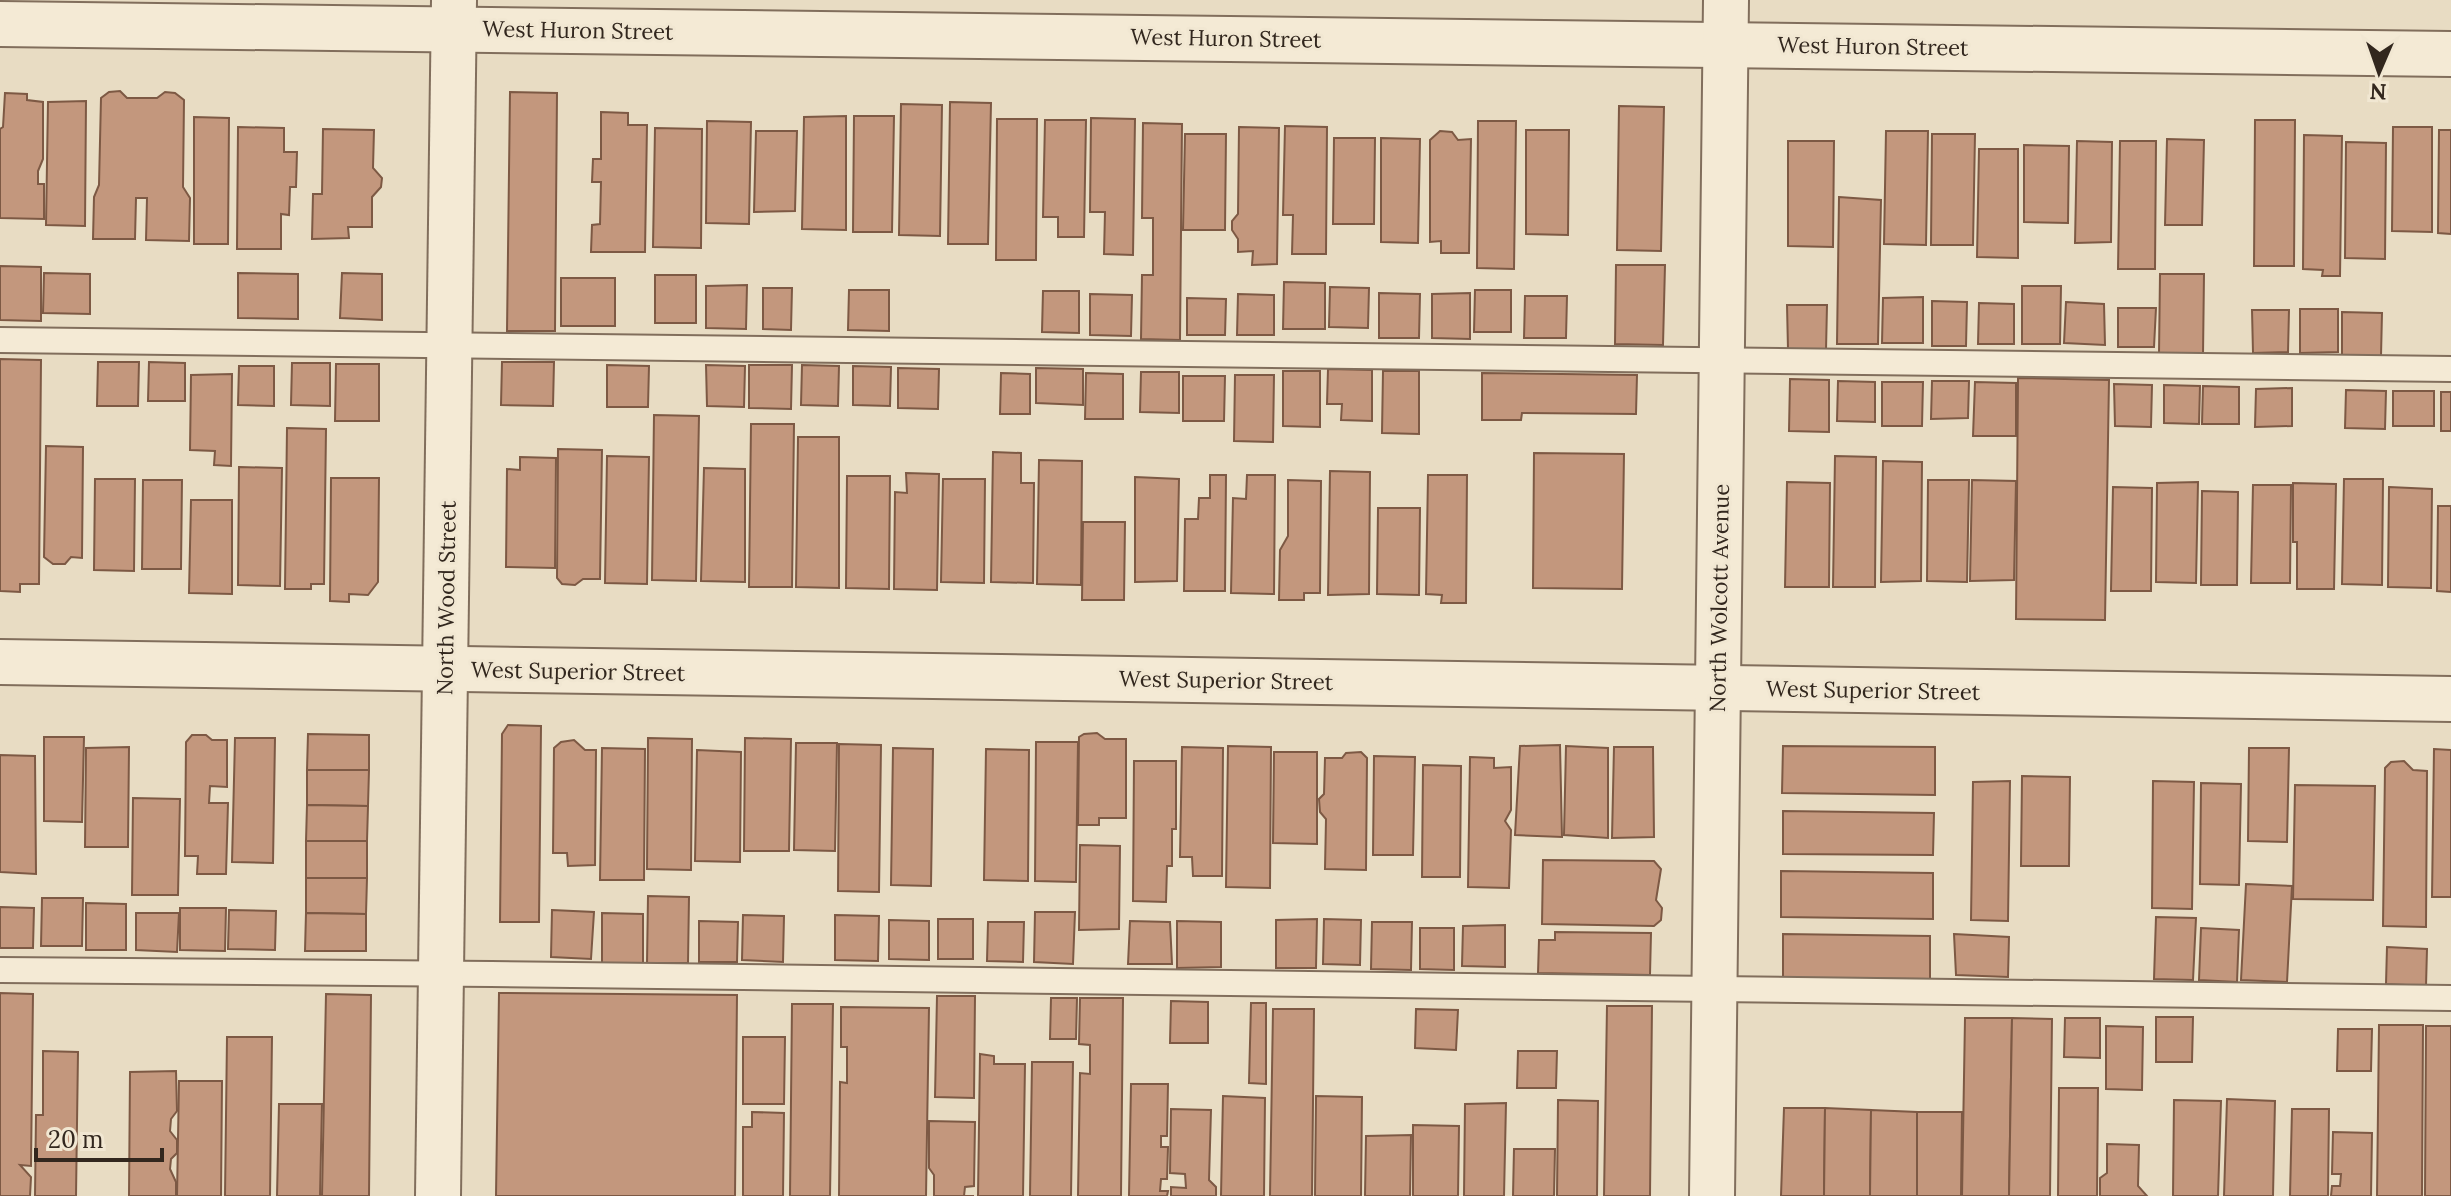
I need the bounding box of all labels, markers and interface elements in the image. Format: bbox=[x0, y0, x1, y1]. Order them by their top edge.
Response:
street label: West Huron Street bbox=[482, 14, 674, 46]
street label: West Huron Street bbox=[1130, 22, 1322, 54]
street label: West Huron Street bbox=[1777, 30, 1969, 62]
north arrow bbox=[2339, 32, 2419, 112]
text: N bbox=[2369, 78, 2387, 106]
street label: North Wolcott Avenue bbox=[1703, 483, 1735, 713]
street label: North Wood Street bbox=[430, 500, 462, 696]
street label: West Superior Street bbox=[471, 655, 686, 687]
street label: West Superior Street bbox=[1119, 664, 1334, 696]
street label: West Superior Street bbox=[1766, 674, 1981, 706]
scale bar bbox=[36, 1112, 162, 1162]
text: 20 m bbox=[48, 1124, 104, 1155]

